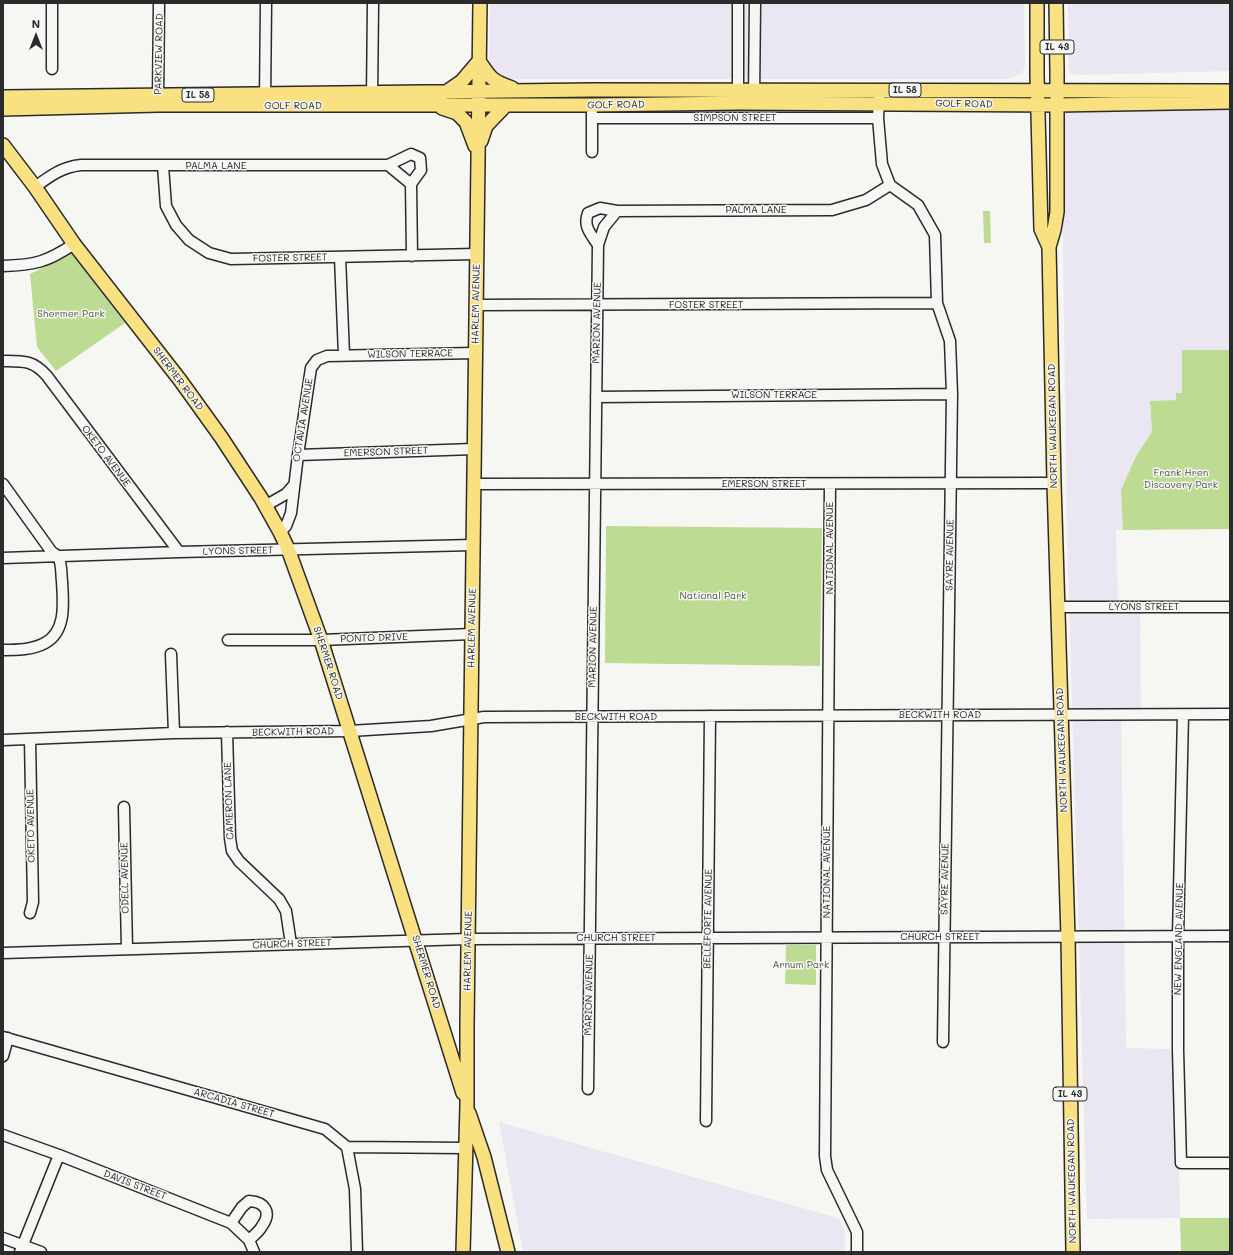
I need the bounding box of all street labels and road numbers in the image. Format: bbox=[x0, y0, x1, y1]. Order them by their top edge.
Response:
street label: PARKVIEW ROAD bbox=[152, 13, 166, 95]
road number: IL 43 bbox=[1040, 40, 1074, 54]
road number: IL 58 bbox=[889, 83, 921, 97]
road number: IL 58 bbox=[182, 88, 214, 102]
street label: GOLF ROAD bbox=[935, 97, 993, 111]
street label: GOLF ROAD bbox=[587, 98, 645, 112]
street label: GOLF ROAD bbox=[264, 100, 322, 112]
street label: SIMPSON STREET bbox=[694, 112, 776, 124]
street label: PALMA LANE bbox=[186, 160, 246, 172]
street label: PALMA LANE bbox=[726, 204, 786, 216]
street label: FOSTER STREET bbox=[253, 251, 327, 265]
street label: HARLEM AVENUE bbox=[469, 264, 483, 344]
street label: MARION AVENUE bbox=[590, 282, 604, 364]
street label: FOSTER STREET bbox=[669, 299, 743, 311]
street label: SHERMER ROAD bbox=[150, 345, 206, 413]
street label: WILSON TERRACE bbox=[367, 347, 453, 361]
street label: NORTH WAUKEGAN ROAD bbox=[1046, 363, 1060, 489]
street label: OCTAVIA AVENUE bbox=[290, 377, 316, 463]
street label: WILSON TERRACE bbox=[731, 389, 817, 401]
street label: OKETO AVENUE bbox=[79, 423, 133, 489]
street label: EMERSON STREET bbox=[344, 445, 428, 459]
street label: EMERSON STREET bbox=[722, 478, 806, 490]
street label: NATIONAL AVENUE bbox=[824, 502, 836, 594]
street label: SAYRE AVENUE bbox=[943, 519, 957, 591]
street label: LYONS STREET bbox=[203, 544, 273, 558]
street label: HARLEM AVENUE bbox=[465, 588, 479, 668]
street label: LYONS STREET bbox=[1109, 601, 1179, 613]
street label: MARION AVENUE bbox=[586, 606, 600, 688]
street label: SHERMER ROAD bbox=[311, 625, 345, 701]
street label: PONTO DRIVE bbox=[340, 631, 408, 645]
street label: NORTH WAUKEGAN ROAD bbox=[1054, 687, 1070, 813]
street label: BECKWITH ROAD bbox=[899, 709, 981, 721]
street label: BECKWITH ROAD bbox=[575, 711, 657, 723]
street label: BECKWITH ROAD bbox=[252, 725, 334, 739]
street label: CAMERON LANE bbox=[222, 762, 236, 840]
street label: OKETO AVENUE bbox=[24, 789, 38, 863]
street label: NATIONAL AVENUE bbox=[821, 826, 833, 918]
street label: ODELL AVENUE bbox=[118, 842, 132, 914]
street label: SAYRE AVENUE bbox=[938, 843, 952, 915]
street label: BELLEFORTE AVENUE bbox=[701, 869, 715, 969]
street label: NEW ENGLAND AVENUE bbox=[1172, 883, 1186, 995]
street label: HARLEM AVENUE bbox=[461, 911, 475, 991]
street label: CHURCH STREET bbox=[900, 931, 980, 943]
street label: CHURCH STREET bbox=[576, 932, 656, 944]
street label: SHERMER ROAD bbox=[409, 934, 443, 1010]
street label: CHURCH STREET bbox=[252, 937, 332, 951]
street label: MARION AVENUE bbox=[582, 954, 596, 1036]
street label: ARCADIA STREET bbox=[192, 1086, 276, 1120]
road number: IL 43 bbox=[1053, 1087, 1087, 1101]
street label: NORTH WAUKEGAN ROAD bbox=[1065, 1118, 1079, 1244]
street label: DAVIS STREET bbox=[102, 1167, 168, 1203]

